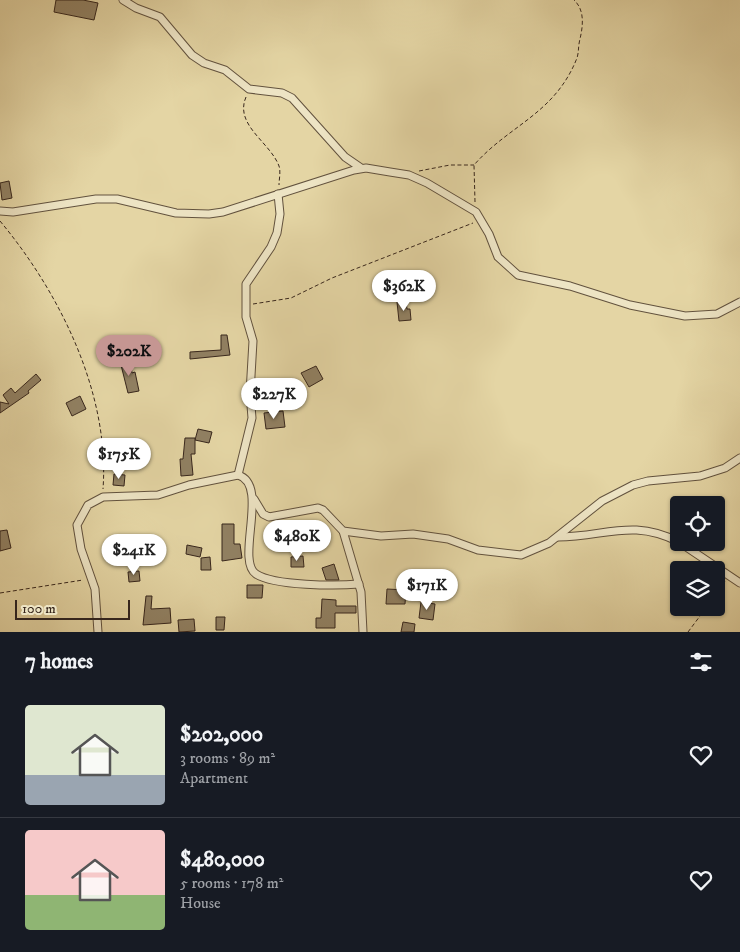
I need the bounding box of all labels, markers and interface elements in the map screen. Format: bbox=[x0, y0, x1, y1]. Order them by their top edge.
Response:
pin: $362K bbox=[369, 270, 439, 312]
text: $362K bbox=[383, 276, 425, 296]
pin: $202K bbox=[94, 334, 164, 377]
text: $202K bbox=[107, 341, 151, 361]
pin: $227K bbox=[239, 378, 309, 420]
text: $227K bbox=[252, 384, 296, 404]
pin: $175K bbox=[84, 438, 154, 480]
text: $175K bbox=[98, 444, 140, 464]
map controls bbox=[670, 496, 725, 616]
button: locate bbox=[670, 496, 725, 551]
pin: $480K bbox=[262, 520, 332, 562]
text: $480K bbox=[274, 526, 320, 546]
pin: $241K bbox=[99, 534, 169, 576]
text: $241K bbox=[113, 540, 155, 560]
button: layers bbox=[670, 561, 725, 616]
pin: $171K bbox=[392, 568, 462, 611]
text: $171K bbox=[407, 575, 447, 595]
scale bar bbox=[15, 597, 130, 620]
text: 100 m bbox=[22, 600, 56, 618]
icon: filters bbox=[687, 648, 715, 676]
text: 7 homes bbox=[25, 649, 93, 675]
text: $202,000 bbox=[180, 722, 263, 748]
icon: home bbox=[65, 725, 125, 785]
icon: heart bbox=[687, 741, 715, 769]
text: 3 rooms · 89 m² bbox=[180, 748, 275, 768]
text: Apartment bbox=[180, 768, 248, 788]
text: $480,000 bbox=[180, 847, 265, 873]
icon: home bbox=[65, 850, 125, 910]
icon: heart bbox=[687, 866, 715, 894]
text: 5 rooms · 178 m² bbox=[180, 873, 283, 893]
text: House bbox=[180, 893, 221, 913]

